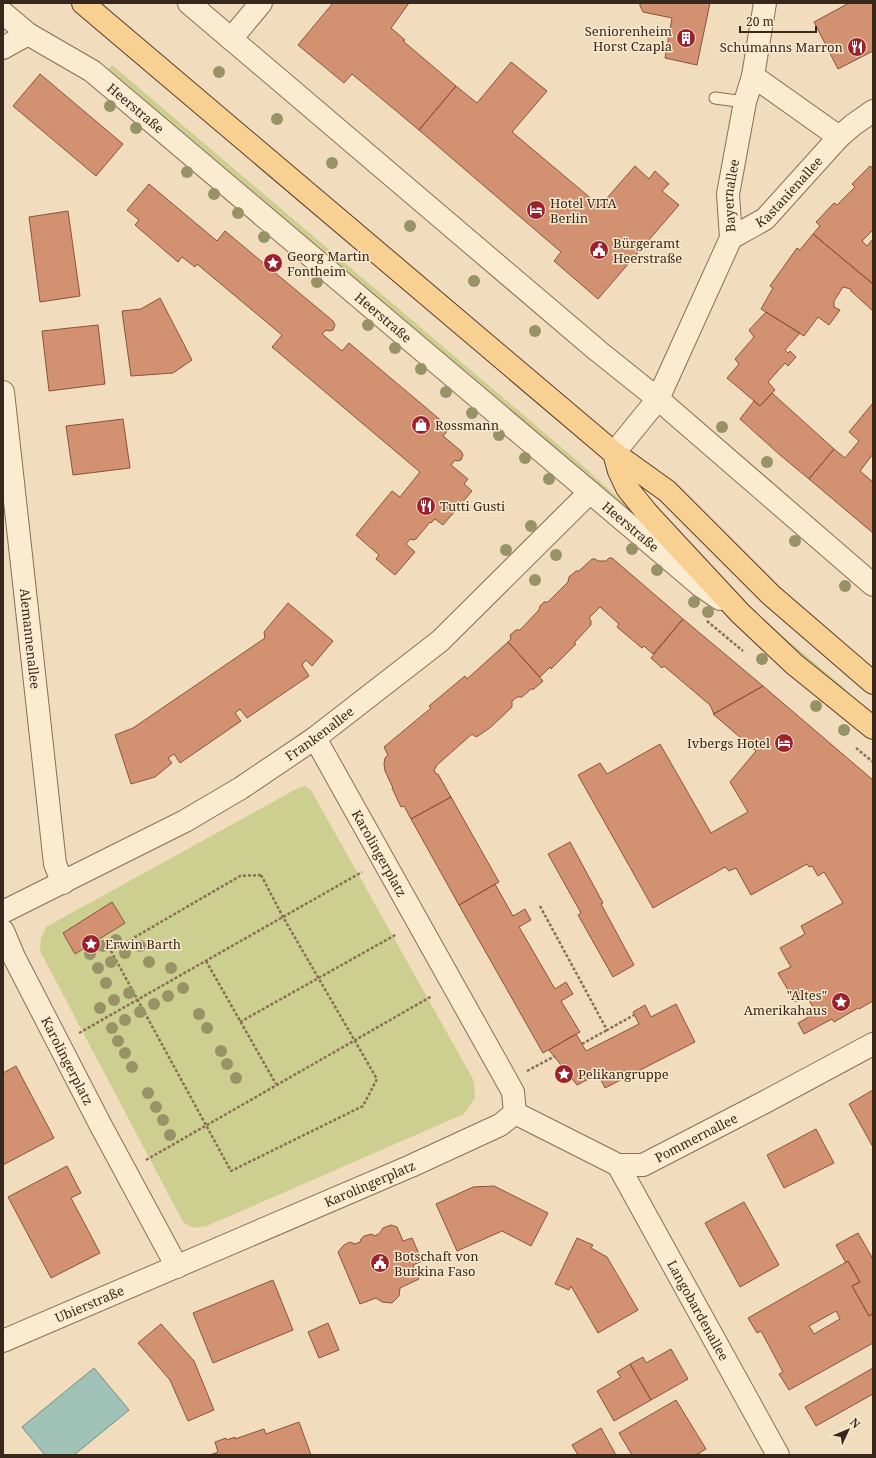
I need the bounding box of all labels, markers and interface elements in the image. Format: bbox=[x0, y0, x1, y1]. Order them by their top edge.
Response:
scale bar bbox=[740, 8, 816, 34]
text: 20 m bbox=[746, 13, 774, 30]
place label: Seniorenheim Horst Czapla bbox=[585, 22, 672, 55]
building icon: Seniorenheim Horst Czapla bbox=[675, 27, 697, 49]
restaurant icon: Schumanns Marron bbox=[846, 36, 868, 58]
place label: Schumanns Marron bbox=[720, 38, 844, 56]
street label: Heerstraße bbox=[104, 79, 168, 137]
street label: Kastanienallee bbox=[752, 152, 826, 232]
street label: Bayernallee bbox=[719, 158, 743, 233]
place label: Hotel VITA Berlin bbox=[550, 194, 617, 227]
hotel icon: Hotel VITA Berlin bbox=[525, 199, 547, 221]
place label: Bürgeramt Heerstraße bbox=[613, 234, 682, 267]
public building icon: Bürgeramt Heerstraße bbox=[588, 239, 610, 261]
place label: Georg Martin Fontheim bbox=[287, 247, 371, 280]
place icon: Georg Martin Fontheim bbox=[262, 252, 284, 274]
street label: Heerstraße bbox=[351, 288, 416, 347]
shop icon: Rossmann bbox=[410, 414, 432, 436]
place label: Rossmann bbox=[435, 416, 500, 434]
restaurant icon: Tutti Gusti bbox=[415, 495, 437, 517]
place label: Tutti Gusti bbox=[440, 497, 505, 515]
street label: Heerstraße bbox=[598, 497, 663, 556]
street label: Alemannenallee bbox=[16, 587, 45, 690]
street label: Frankenallee bbox=[281, 702, 358, 765]
hotel icon: Ivbergs Hotel bbox=[773, 732, 795, 754]
place label: Ivbergs Hotel bbox=[687, 734, 770, 752]
street label: Karolingerplatz bbox=[348, 806, 411, 900]
place icon: Erwin Barth bbox=[80, 933, 102, 955]
place label: Erwin Barth bbox=[105, 935, 181, 953]
place label: "Altes" Amerikahaus bbox=[744, 986, 827, 1019]
place icon: "Altes" Amerikahaus bbox=[830, 991, 852, 1013]
street label: Karolingerplatz bbox=[37, 1013, 98, 1108]
place icon: Pelikangruppe bbox=[553, 1063, 575, 1085]
place label: Pelikangruppe bbox=[578, 1065, 669, 1083]
street label: Pommernallee bbox=[652, 1109, 740, 1166]
street label: Karolingerplatz bbox=[321, 1156, 418, 1211]
place label: Botschaft von Burkina Faso bbox=[394, 1247, 479, 1280]
public building icon: Botschaft von Burkina Faso bbox=[369, 1252, 391, 1274]
street label: Langobardenallee bbox=[663, 1257, 733, 1364]
street label: Ubierstraße bbox=[52, 1281, 127, 1327]
north arrow bbox=[828, 1410, 868, 1450]
text: N bbox=[847, 1414, 864, 1431]

